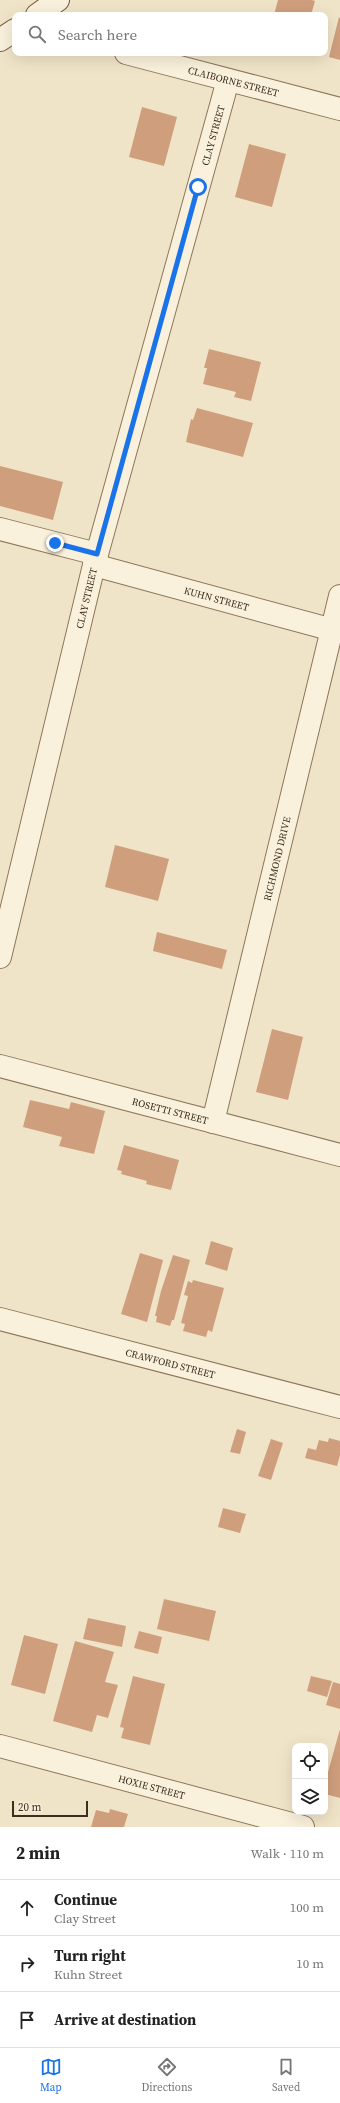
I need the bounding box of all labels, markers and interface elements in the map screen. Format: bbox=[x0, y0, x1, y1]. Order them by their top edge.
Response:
search box bbox=[12, 12, 328, 56]
icon: search bbox=[26, 23, 48, 45]
text: Search here bbox=[58, 24, 137, 45]
street label: CLAIBORNE STREET bbox=[187, 63, 280, 99]
street label: CLAY STREET bbox=[198, 104, 227, 167]
route start bbox=[189, 178, 207, 196]
route end bbox=[46, 534, 64, 552]
street label: CLAY STREET bbox=[72, 566, 100, 630]
street label: KUHN STREET bbox=[183, 583, 251, 613]
street label: RICHMOND DRIVE bbox=[260, 815, 293, 902]
street label: ROSETTI STREET bbox=[131, 1094, 210, 1127]
street label: CRAWFORD STREET bbox=[124, 1345, 217, 1381]
map controls bbox=[292, 1743, 328, 1815]
button: locate bbox=[292, 1743, 328, 1779]
street label: HOXIE STREET bbox=[117, 1771, 187, 1802]
button: layers bbox=[292, 1779, 328, 1815]
scale bar bbox=[12, 1799, 88, 1818]
text: 20 m bbox=[18, 1800, 41, 1815]
text: 2 min bbox=[16, 1841, 60, 1865]
text: Walk · 110 m bbox=[251, 1845, 324, 1862]
text: Continue bbox=[54, 1889, 117, 1910]
icon: ahead bbox=[16, 1897, 38, 1919]
text: 100 m bbox=[290, 1899, 324, 1916]
text: Clay Street bbox=[54, 1910, 116, 1927]
text: Turn right bbox=[54, 1945, 126, 1966]
icon: right bbox=[16, 1953, 38, 1975]
text: 10 m bbox=[296, 1955, 324, 1972]
text: Kuhn Street bbox=[54, 1966, 122, 1983]
icon: arrive bbox=[16, 2009, 38, 2031]
text: Arrive at destination bbox=[54, 2009, 196, 2030]
tab: Map bbox=[40, 2056, 62, 2095]
tab: Directions bbox=[141, 2056, 192, 2095]
tab: Saved bbox=[272, 2056, 300, 2095]

